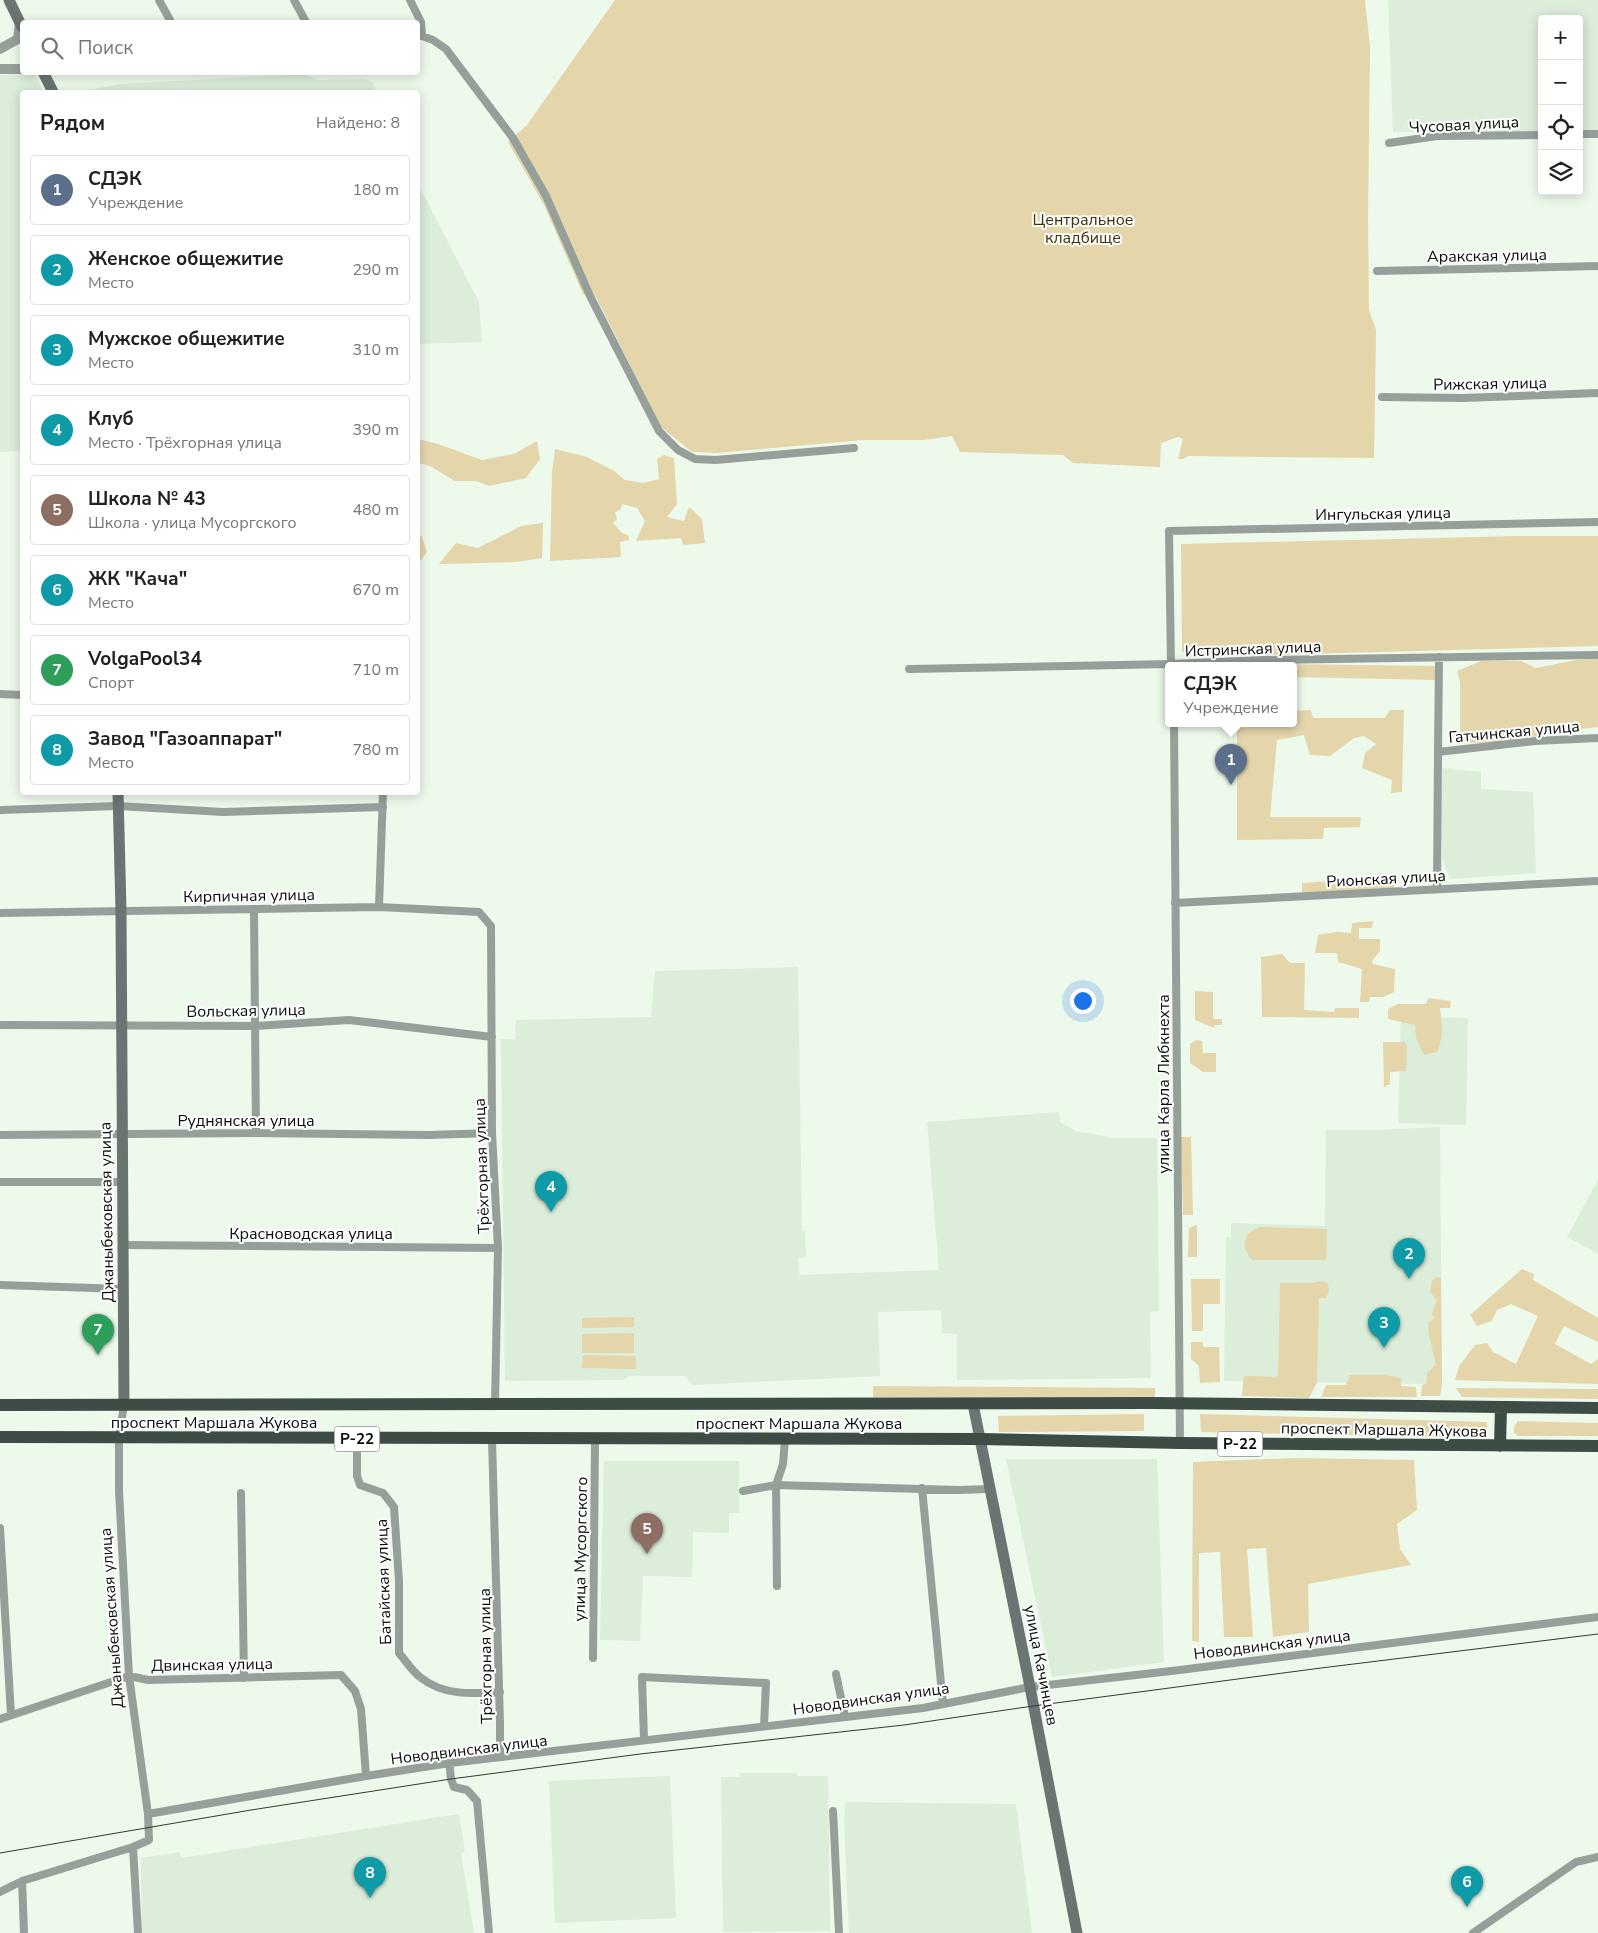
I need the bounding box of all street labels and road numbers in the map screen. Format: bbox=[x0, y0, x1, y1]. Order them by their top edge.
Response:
street label: Чусовая улица bbox=[1408, 111, 1520, 139]
street label: Аракская улица bbox=[1427, 244, 1547, 268]
street label: Рижская улица bbox=[1433, 372, 1547, 396]
street label: Ингульская улица bbox=[1315, 502, 1451, 526]
street label: Истринская улица bbox=[1184, 636, 1322, 662]
street label: Гатчинская улица bbox=[1447, 715, 1581, 749]
street label: Рионская улица bbox=[1326, 865, 1446, 893]
street label: Кирпичная улица bbox=[183, 884, 315, 908]
street label: улица Карла Либкнехта bbox=[1153, 994, 1175, 1174]
street label: Вольская улица bbox=[186, 999, 306, 1023]
street label: Трёхгорная улица bbox=[469, 1098, 495, 1234]
street label: Руднянская улица bbox=[177, 1110, 315, 1132]
street label: Джаныбековская улица bbox=[94, 1121, 120, 1302]
street label: Красноводская улица bbox=[229, 1223, 393, 1245]
street label: проспект Маршала Жукова bbox=[111, 1412, 317, 1434]
street label: проспект Маршала Жукова bbox=[696, 1413, 902, 1435]
street label: проспект Маршала Жукова bbox=[1281, 1417, 1487, 1443]
road number: Р-22 bbox=[334, 1426, 380, 1452]
road number: Р-22 bbox=[1218, 1432, 1262, 1456]
street label: улица Мусоргского bbox=[569, 1476, 593, 1622]
street label: Батайская улица bbox=[371, 1519, 397, 1645]
street label: Джаныбековская улица bbox=[95, 1527, 129, 1709]
street label: Трёхгорная улица bbox=[474, 1588, 498, 1724]
street label: улица Качинцев bbox=[1019, 1603, 1064, 1727]
street label: Новодвинская улица bbox=[1192, 1624, 1352, 1666]
street label: Двинская улица bbox=[151, 1653, 273, 1677]
street label: Новодвинская улица bbox=[791, 1677, 951, 1721]
street label: Новодвинская улица bbox=[389, 1729, 549, 1771]

